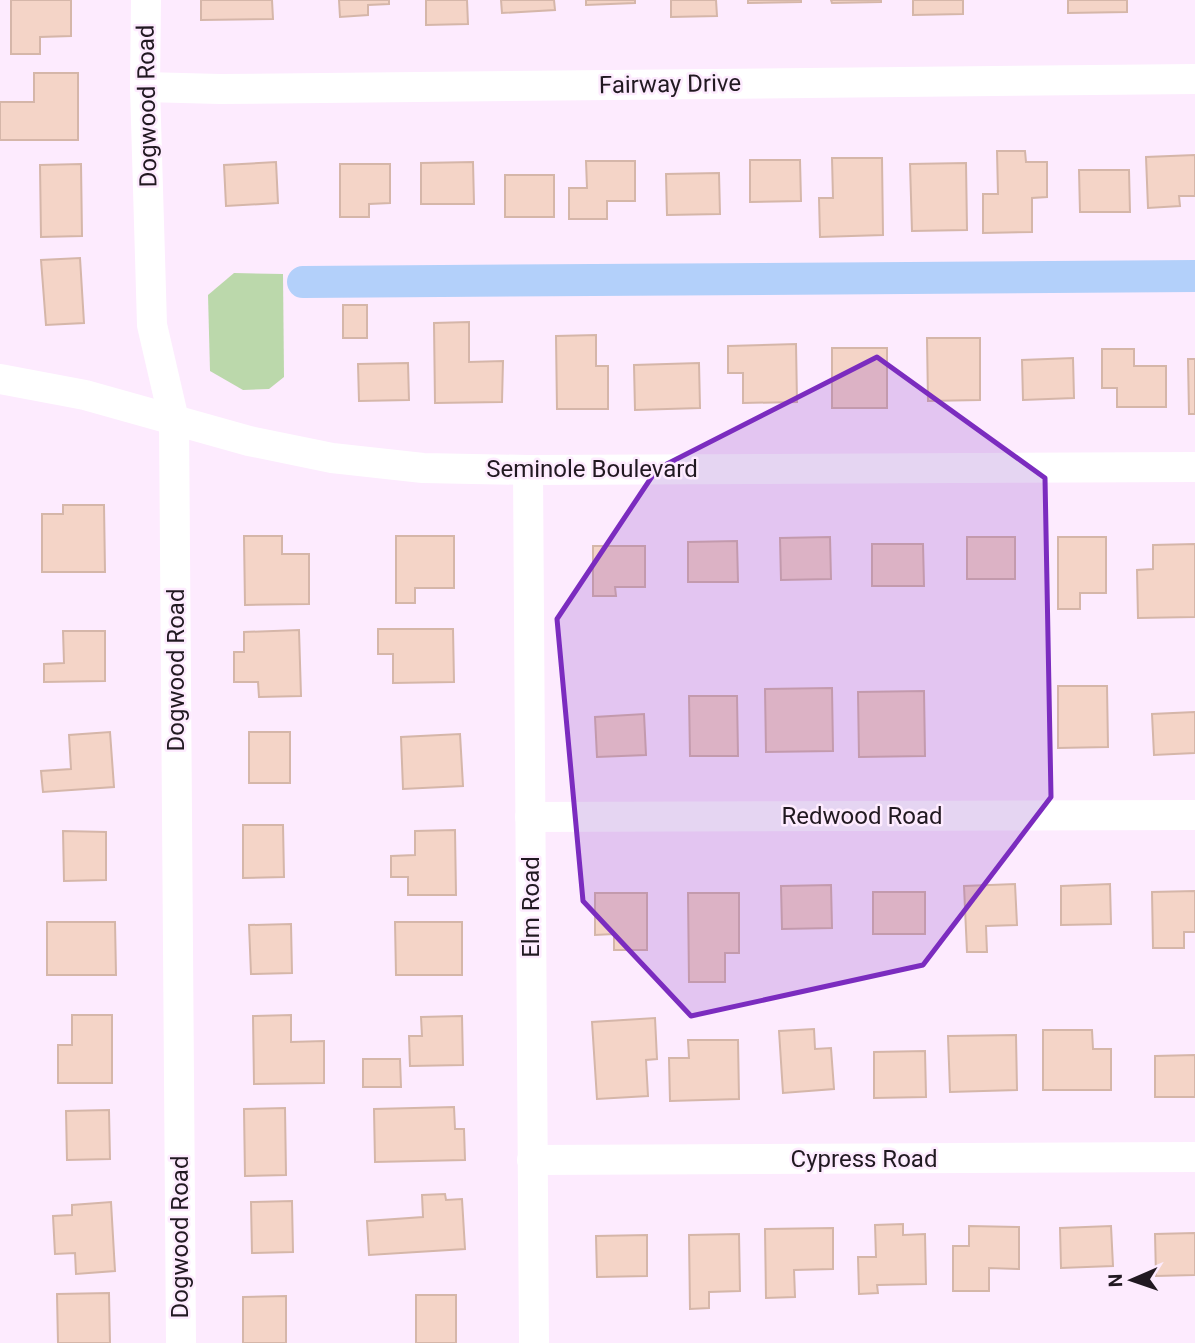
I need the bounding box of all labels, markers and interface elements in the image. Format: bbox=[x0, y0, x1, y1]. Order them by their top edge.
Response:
street label: Dogwood Road bbox=[132, 24, 162, 188]
street label: Fairway Drive bbox=[599, 69, 741, 99]
street label: Seminole Boulevard bbox=[486, 455, 698, 483]
street label: Dogwood Road bbox=[162, 589, 190, 751]
street label: Redwood Road bbox=[781, 802, 943, 830]
street label: Elm Road bbox=[517, 856, 545, 958]
street label: Cypress Road bbox=[791, 1145, 937, 1173]
street label: Dogwood Road bbox=[166, 1156, 194, 1318]
north arrow bbox=[1097, 1245, 1167, 1315]
text: N bbox=[1104, 1273, 1127, 1288]

